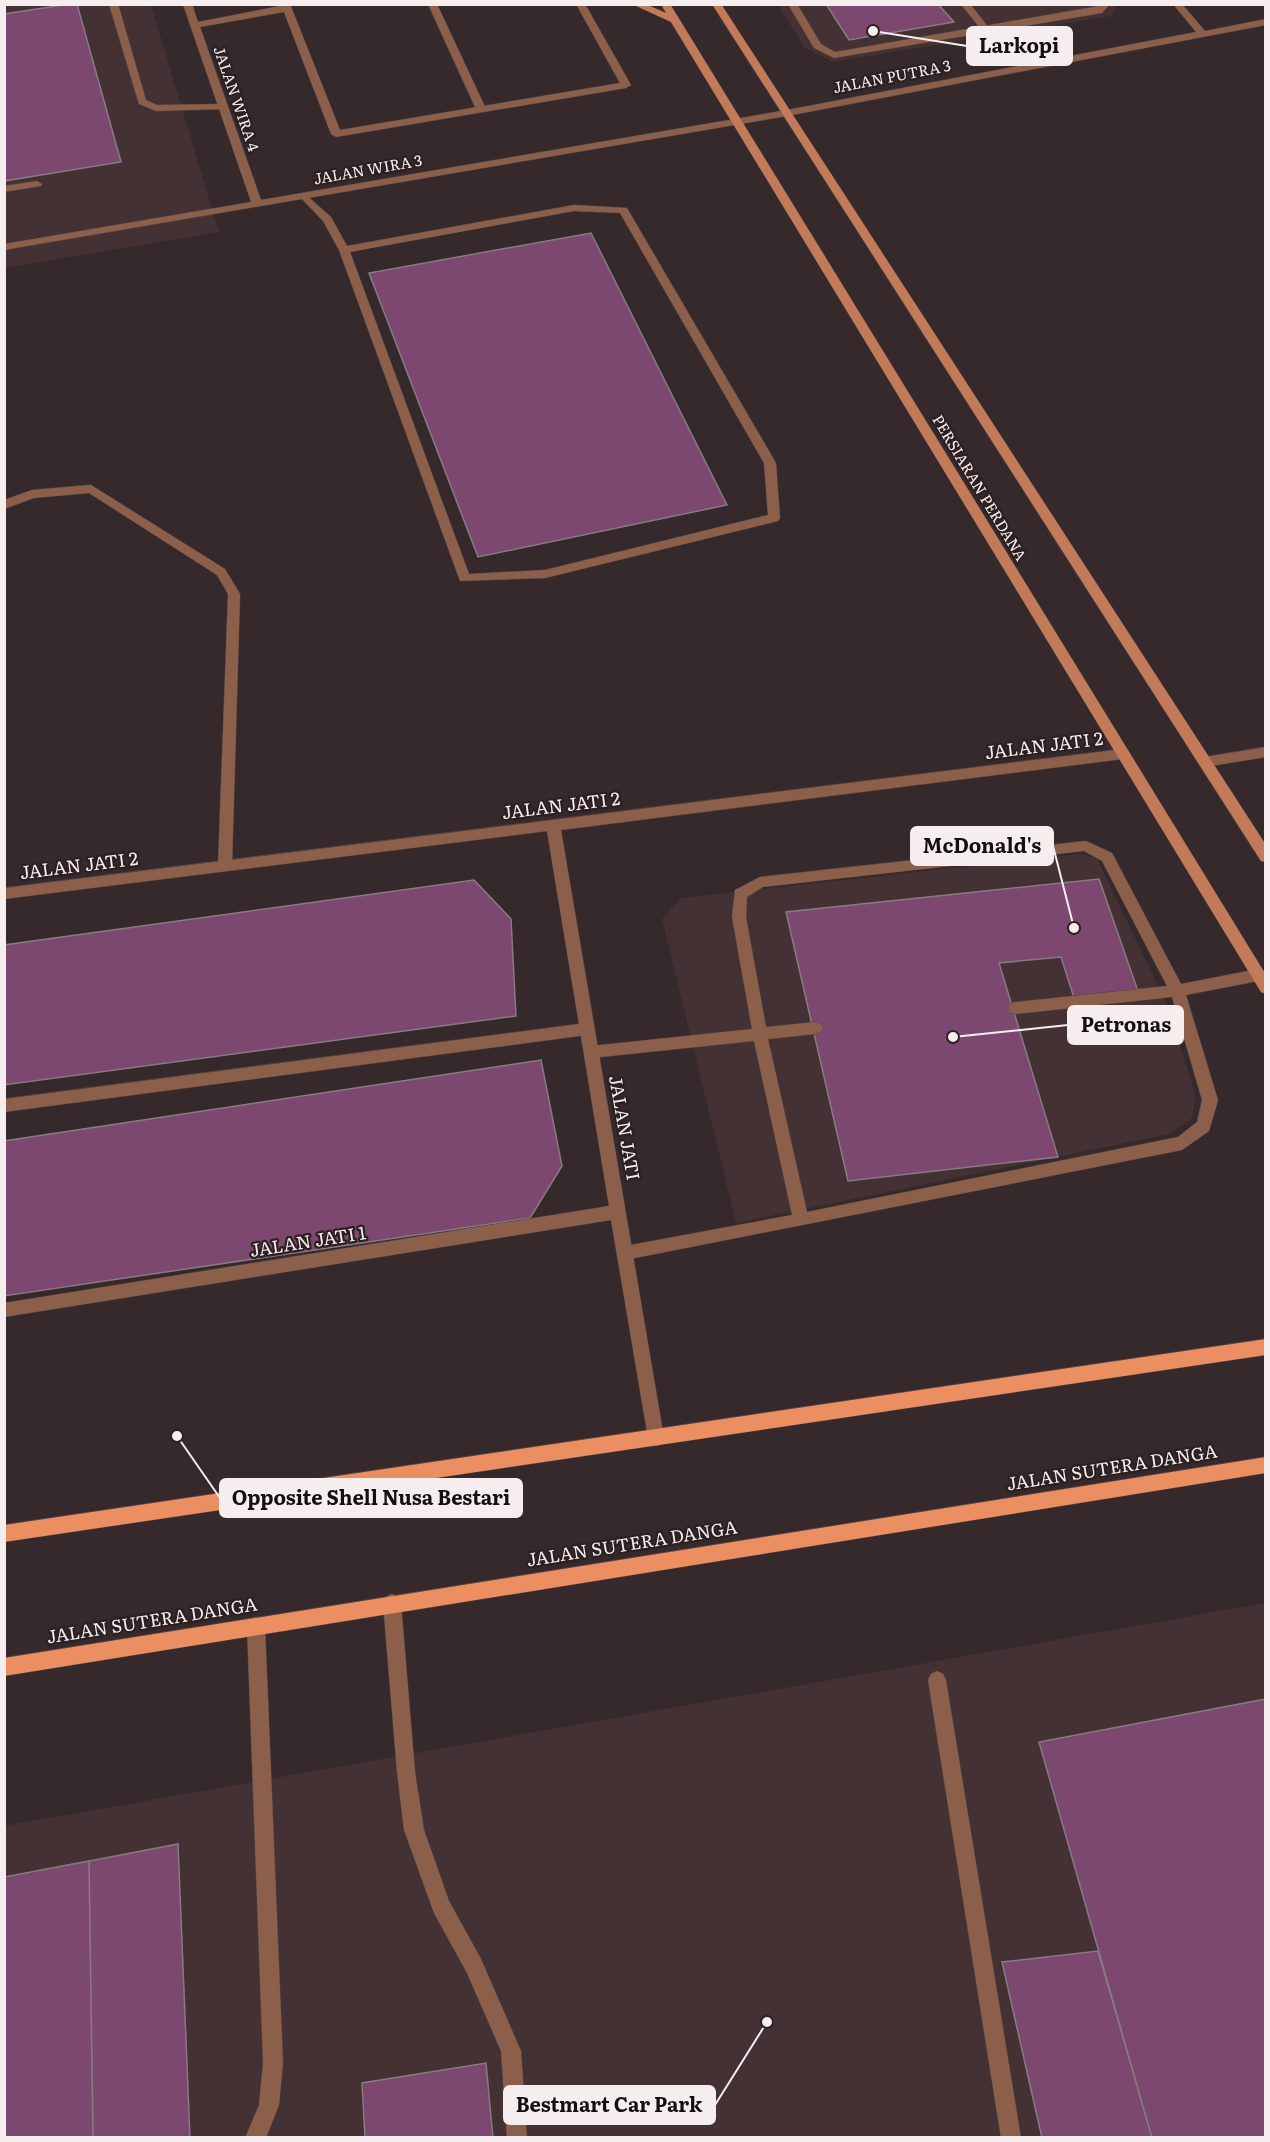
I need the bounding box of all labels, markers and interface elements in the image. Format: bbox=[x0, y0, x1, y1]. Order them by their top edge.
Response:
callout: Larkopi bbox=[967, 27, 1072, 65]
text: Larkopi bbox=[979, 29, 1059, 59]
street label: JALAN WIRA 4 bbox=[209, 43, 266, 154]
street label: JALAN PUTRA 3 bbox=[831, 53, 953, 98]
street label: JALAN WIRA 3 bbox=[312, 148, 424, 189]
street label: PERSIARAN PERDANA bbox=[927, 410, 1033, 565]
street label: JALAN JATI 2 bbox=[983, 724, 1104, 765]
street label: JALAN JATI 2 bbox=[500, 784, 621, 825]
callout: McDonald's bbox=[911, 827, 1053, 865]
text: McDonald's bbox=[923, 829, 1041, 859]
street label: JALAN JATI 2 bbox=[18, 844, 139, 885]
callout: Petronas bbox=[1068, 1006, 1183, 1044]
text: Petronas bbox=[1081, 1008, 1171, 1038]
street label: JALAN JATI bbox=[603, 1073, 648, 1182]
street label: JALAN JATI 1 bbox=[248, 1218, 368, 1263]
street label: JALAN SUTERA DANGA bbox=[1004, 1437, 1219, 1497]
callout: Opposite Shell Nusa Bestari bbox=[220, 1479, 522, 1517]
text: Opposite Shell Nusa Bestari bbox=[232, 1481, 510, 1511]
street label: JALAN SUTERA DANGA bbox=[524, 1513, 739, 1573]
street label: JALAN SUTERA DANGA bbox=[44, 1590, 259, 1650]
callout: Bestmart Car Park bbox=[504, 2086, 715, 2124]
text: Bestmart Car Park bbox=[516, 2088, 703, 2118]

